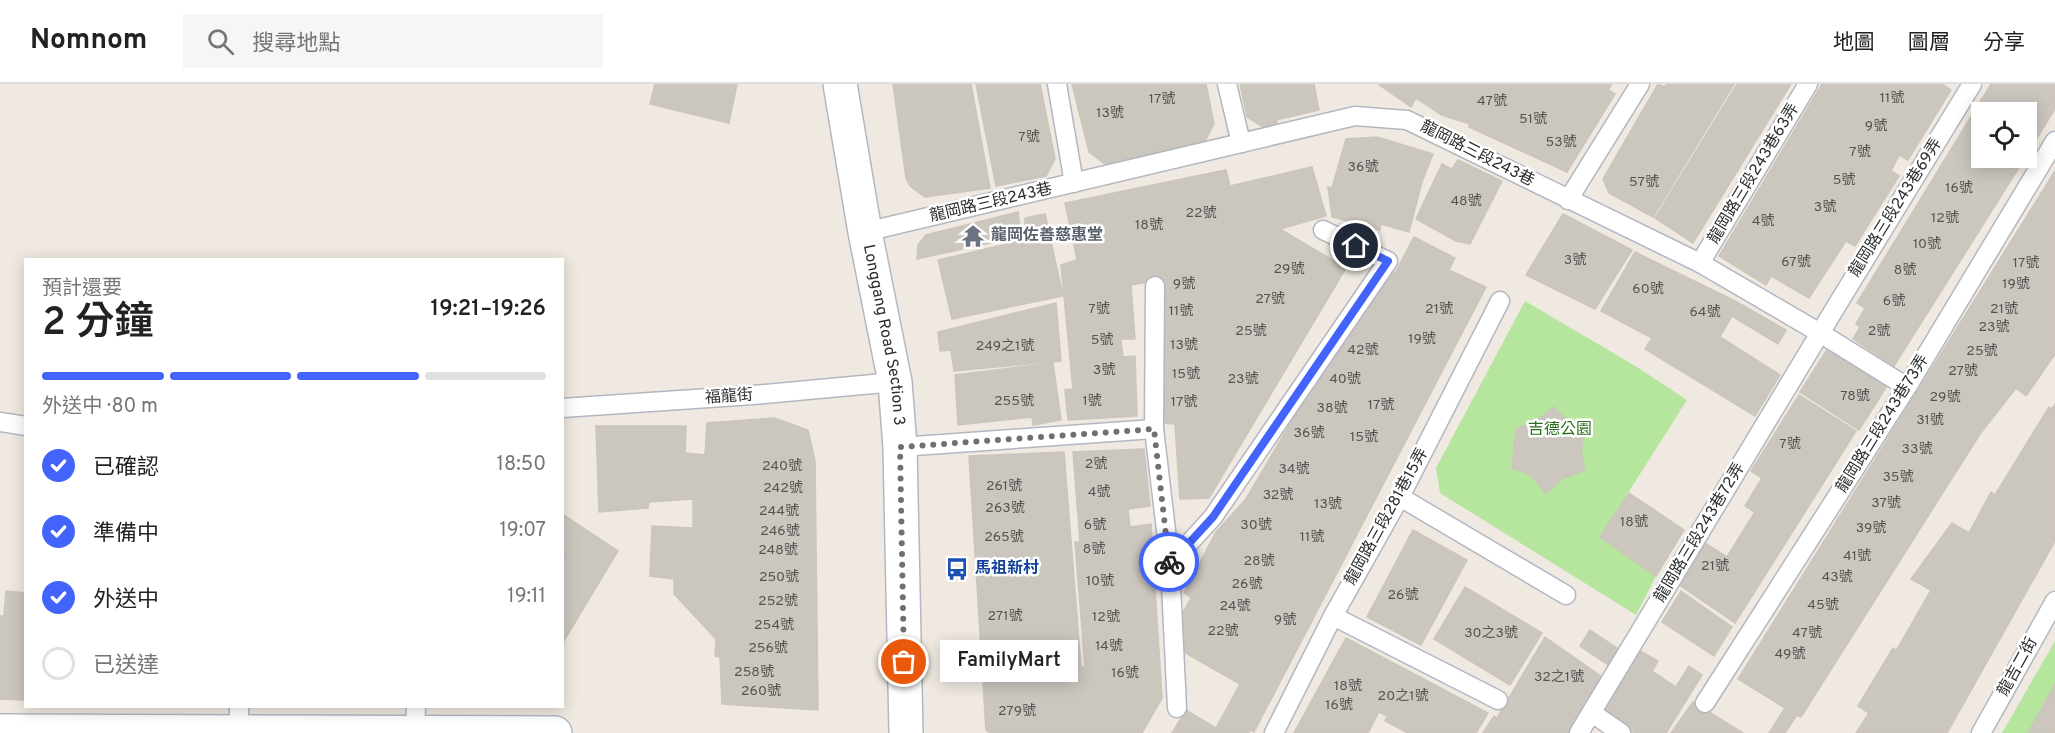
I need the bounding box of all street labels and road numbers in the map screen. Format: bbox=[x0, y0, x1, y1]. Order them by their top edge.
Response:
street label: 龍岡路三段243巷63弄 bbox=[1704, 100, 1804, 248]
street label: 龍岡路三段243巷 bbox=[1417, 117, 1537, 191]
street label: 龍岡路三段243巷69弄 bbox=[1845, 135, 1947, 281]
street label: 龍岡路三段243巷 bbox=[928, 179, 1054, 227]
street label: Longgang Road Section 3 bbox=[858, 243, 908, 426]
street label: 龍岡路三段243巷73弄 bbox=[1832, 351, 1934, 497]
street label: 福龍街 bbox=[704, 385, 754, 409]
street label: 龍岡路三段281巷15弄 bbox=[1341, 445, 1433, 589]
street label: 龍岡路三段243巷72弄 bbox=[1650, 460, 1750, 606]
street label: 龍吉二街 bbox=[1994, 634, 2042, 700]

